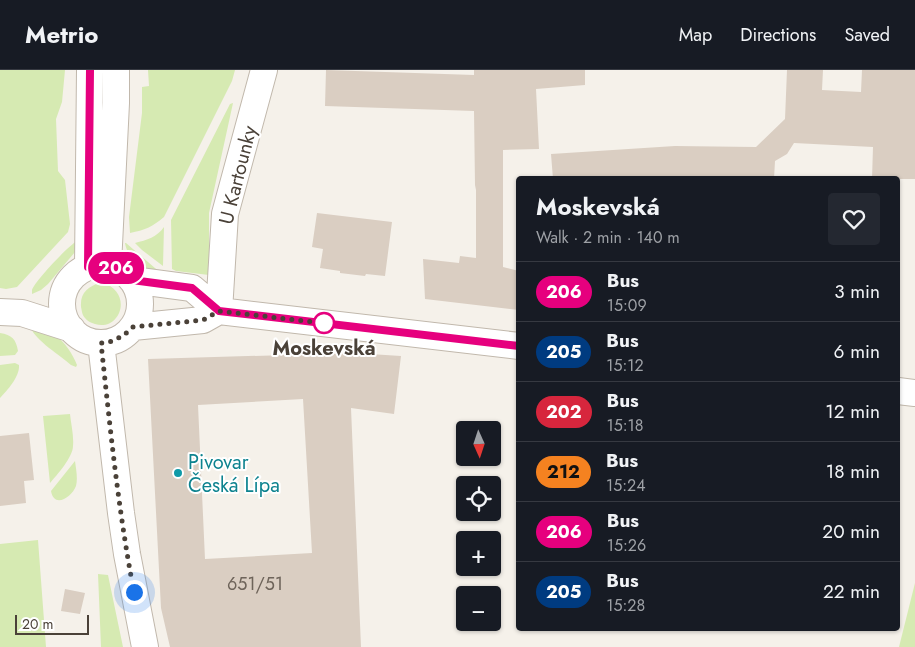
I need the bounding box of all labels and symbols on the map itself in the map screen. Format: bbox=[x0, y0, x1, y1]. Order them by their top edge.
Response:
street label: U Kartounky bbox=[212, 122, 264, 227]
line badge: 206 bbox=[87, 252, 145, 284]
marker: Moskevská bbox=[313, 312, 335, 334]
place label: Moskevská bbox=[272, 334, 376, 363]
north arrow bbox=[456, 421, 501, 466]
place label: Pivovar Česká Lípa bbox=[188, 448, 280, 500]
marker: Pivovar Česká Lípa bbox=[172, 467, 184, 479]
house number: 651/51 bbox=[227, 571, 283, 597]
your location bbox=[122, 580, 147, 605]
scale bar bbox=[15, 612, 89, 635]

